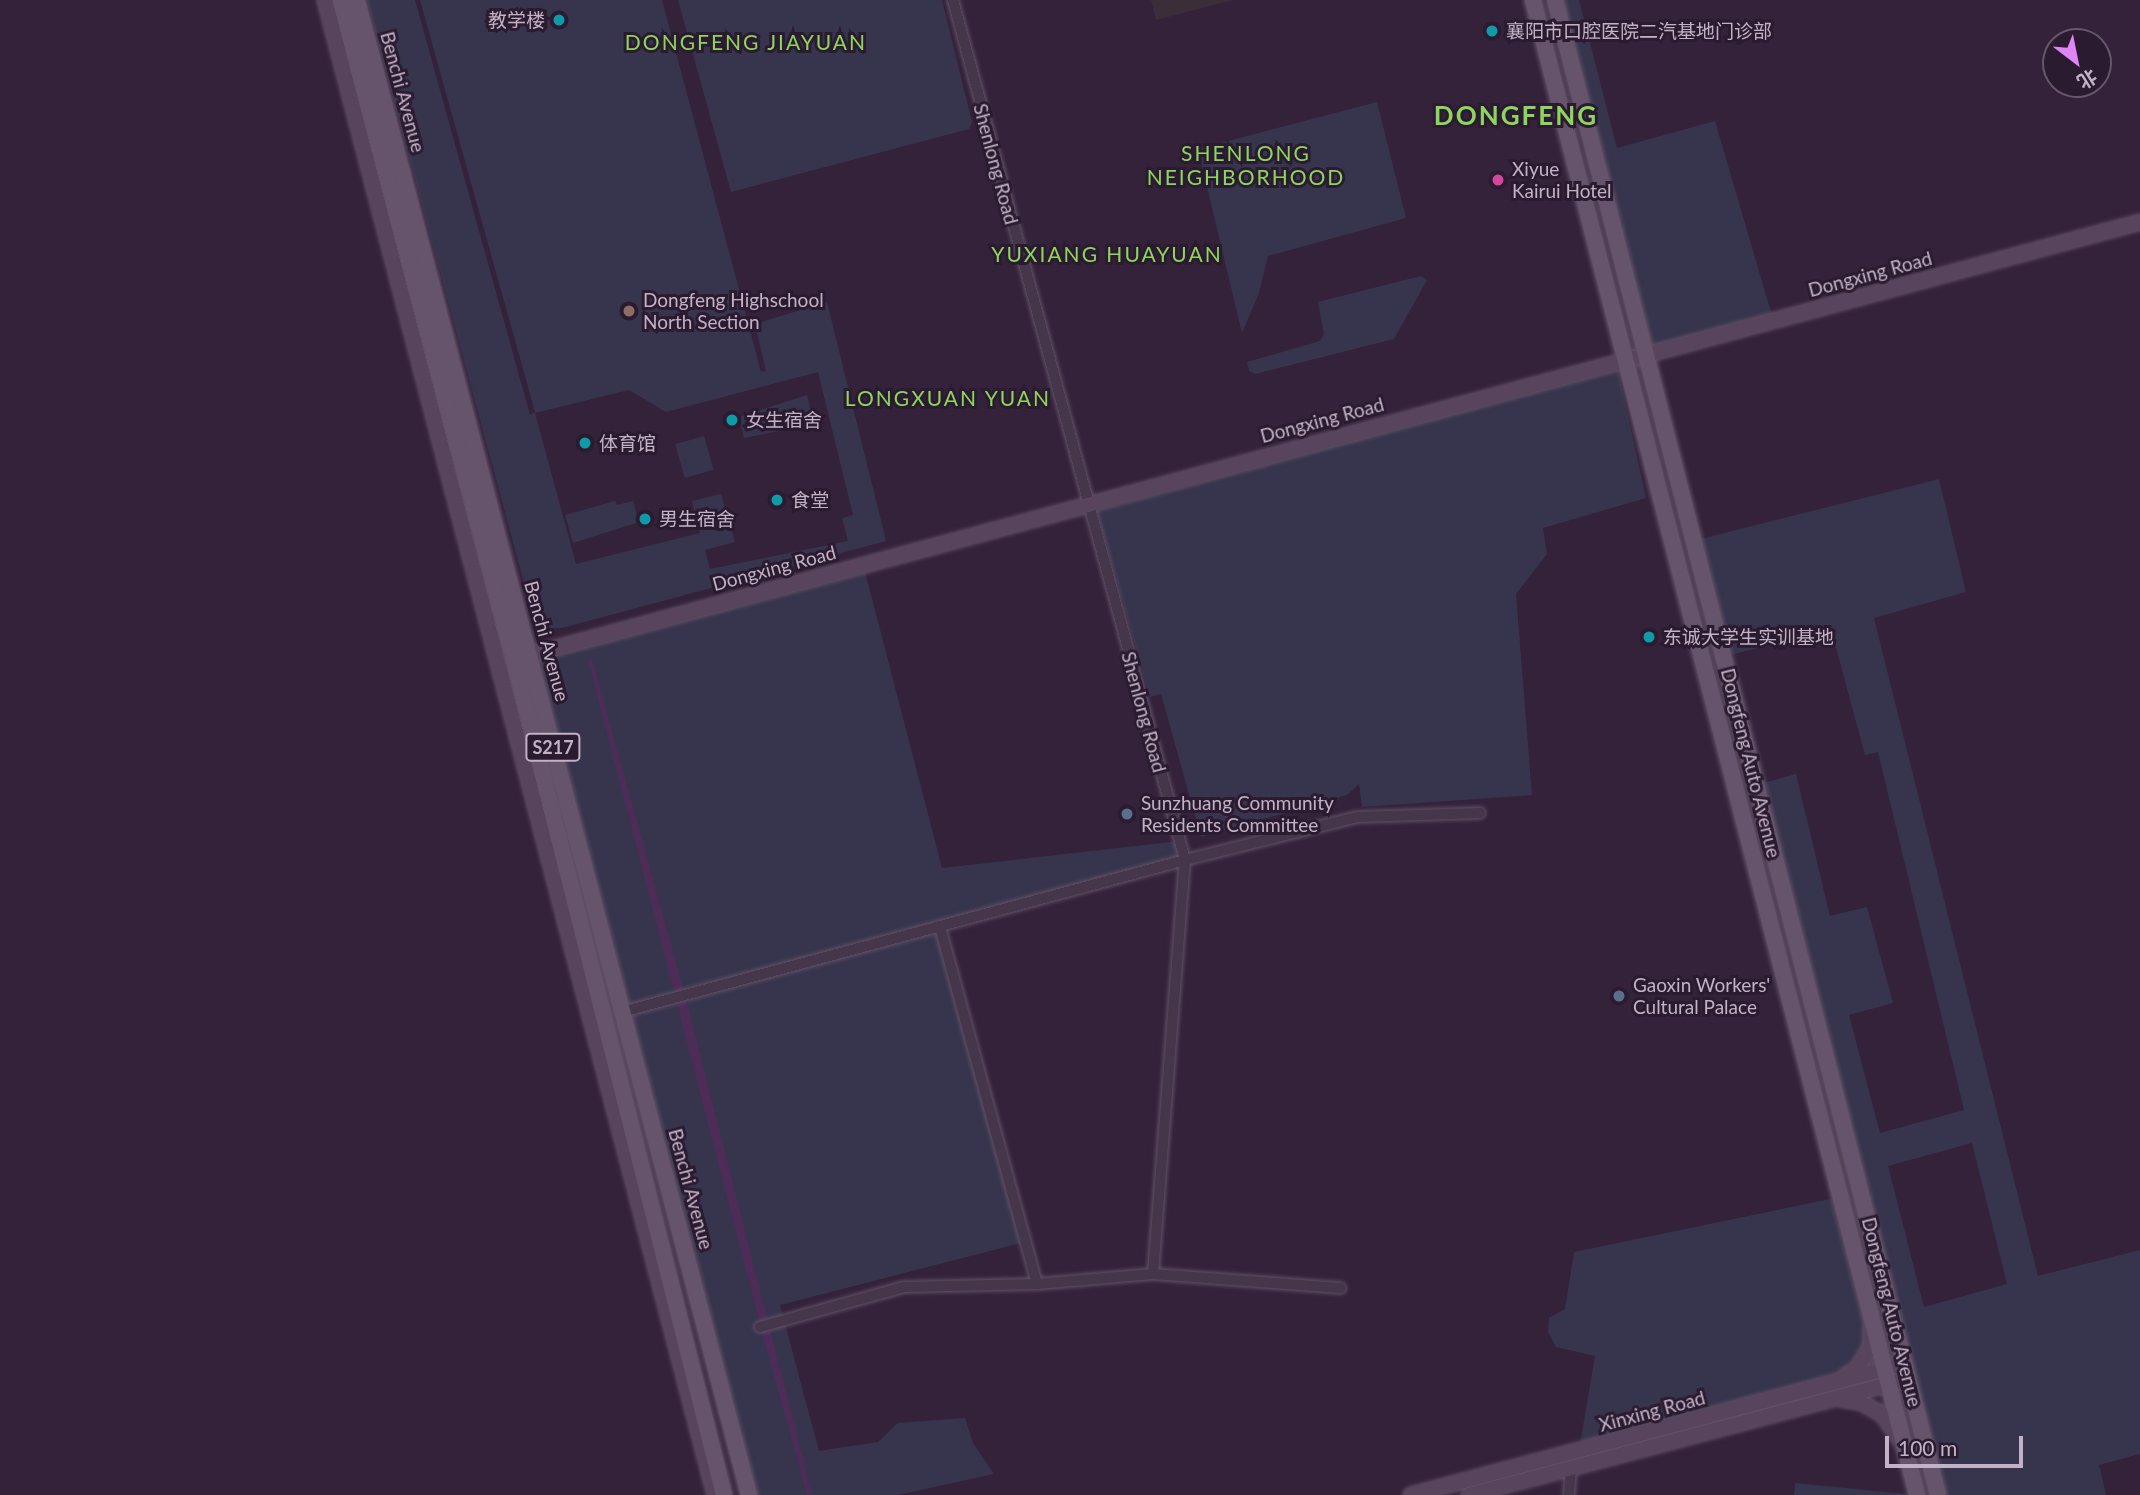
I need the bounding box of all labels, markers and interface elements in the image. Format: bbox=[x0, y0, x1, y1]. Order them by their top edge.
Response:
place label: 教学楼 bbox=[488, 9, 545, 31]
marker: 教学楼 bbox=[551, 12, 567, 28]
place label: 襄阳市口腔医院二汽基地门诊部 bbox=[1506, 20, 1772, 42]
marker: 襄阳市口腔医院二汽基地门诊部 bbox=[1484, 23, 1500, 39]
north arrow bbox=[2042, 28, 2112, 98]
street label: Benchi Avenue bbox=[376, 29, 430, 155]
district label: DONGFENG JIAYUAN bbox=[627, 29, 865, 55]
text: 北 bbox=[2073, 65, 2101, 94]
district label: DONGFENG bbox=[1435, 100, 1597, 132]
street label: Shenlong Road bbox=[969, 101, 1023, 227]
district label: SHENLONG NEIGHBORHOOD bbox=[1148, 140, 1344, 190]
place label: Xiyue Kairui Hotel bbox=[1512, 158, 1612, 202]
marker: Xiyue Kairui Hotel bbox=[1490, 172, 1506, 188]
district label: YUXIANG HUAYUAN bbox=[993, 241, 1221, 267]
street label: Dongxing Road bbox=[1806, 247, 1934, 301]
place label: Dongfeng Highschool North Section bbox=[643, 289, 824, 333]
marker: Dongfeng Highschool North Section bbox=[621, 303, 637, 319]
district label: LONGXUAN YUAN bbox=[846, 385, 1050, 411]
street label: Dongxing Road bbox=[1258, 393, 1386, 447]
place label: 女生宿舍 bbox=[746, 409, 822, 431]
marker: 女生宿舍 bbox=[724, 412, 740, 428]
place label: 体育馆 bbox=[599, 432, 656, 454]
marker: 体育馆 bbox=[577, 435, 593, 451]
place label: 食堂 bbox=[791, 489, 829, 511]
marker: 食堂 bbox=[769, 492, 785, 508]
place label: 男生宿舍 bbox=[659, 508, 735, 530]
marker: 男生宿舍 bbox=[637, 511, 653, 527]
street label: Dongxing Road bbox=[710, 541, 838, 595]
street label: Benchi Avenue bbox=[520, 578, 574, 704]
place label: 东诚大学生实训基地 bbox=[1663, 626, 1834, 648]
marker: 东诚大学生实训基地 bbox=[1641, 629, 1657, 645]
street label: Shenlong Road bbox=[1117, 649, 1171, 775]
street label: Dongfeng Auto Avenue bbox=[1716, 665, 1786, 861]
road number: S217 bbox=[525, 732, 581, 762]
place label: Sunzhuang Community Residents Committee bbox=[1141, 792, 1334, 836]
marker: Sunzhuang Community Residents Committee bbox=[1119, 806, 1135, 822]
place label: Gaoxin Workers' Cultural Palace bbox=[1633, 974, 1770, 1018]
marker: Gaoxin Workers' Cultural Palace bbox=[1611, 988, 1627, 1004]
street label: Benchi Avenue bbox=[664, 1126, 718, 1252]
street label: Dongfeng Auto Avenue bbox=[1857, 1214, 1927, 1410]
street label: Xinxing Road bbox=[1596, 1386, 1708, 1436]
scale bar bbox=[1888, 1422, 2026, 1466]
text: 100 m bbox=[1898, 1435, 1957, 1460]

